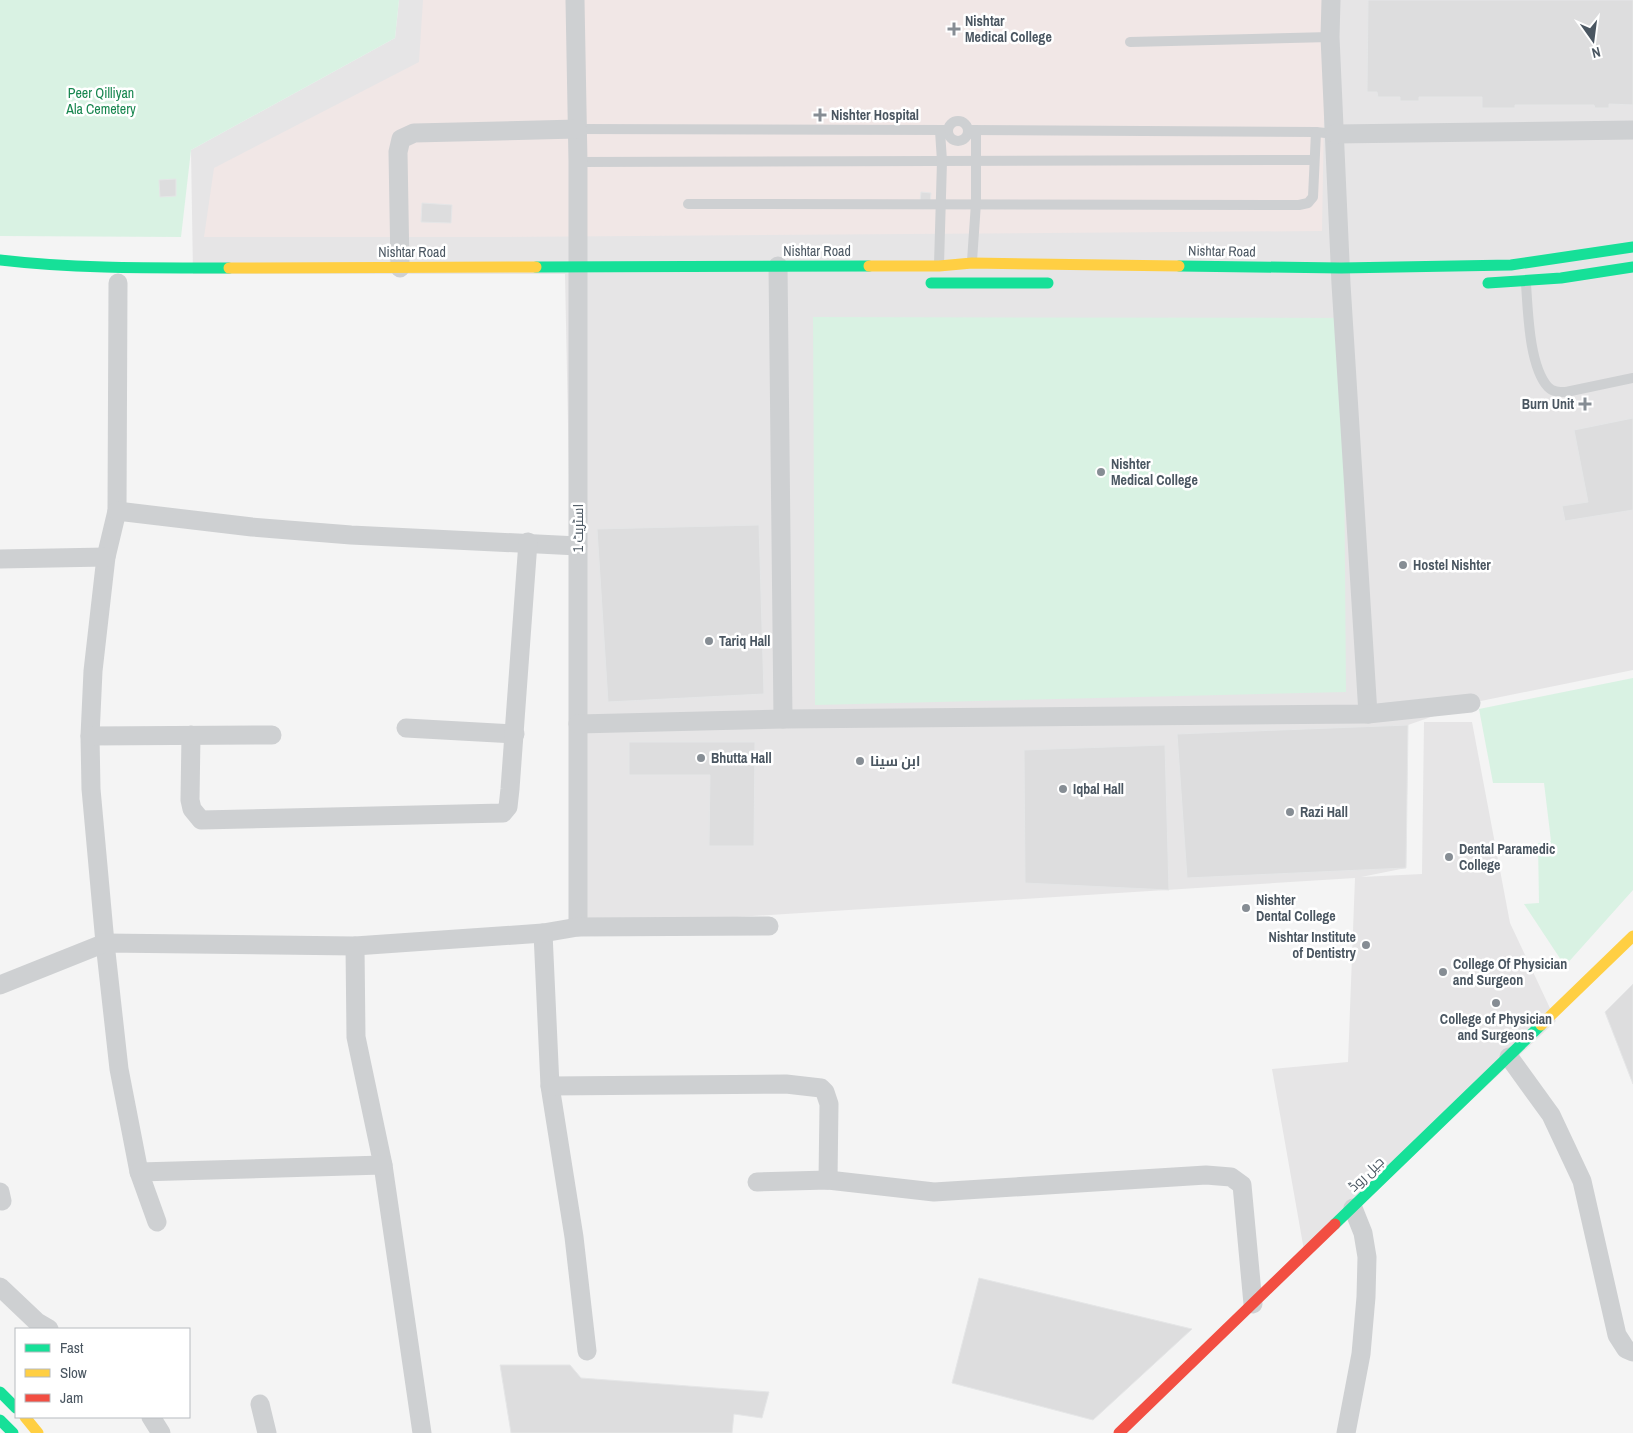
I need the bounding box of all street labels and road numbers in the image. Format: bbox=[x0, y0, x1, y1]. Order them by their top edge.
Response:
street label: Nishtar Road bbox=[1188, 241, 1256, 261]
street label: Nishtar Road bbox=[783, 242, 851, 260]
street label: Nishtar Road bbox=[378, 243, 446, 261]
street label: اسٹریٹ 1 bbox=[569, 504, 587, 552]
street label: جیل روڈ bbox=[1344, 1153, 1388, 1195]

